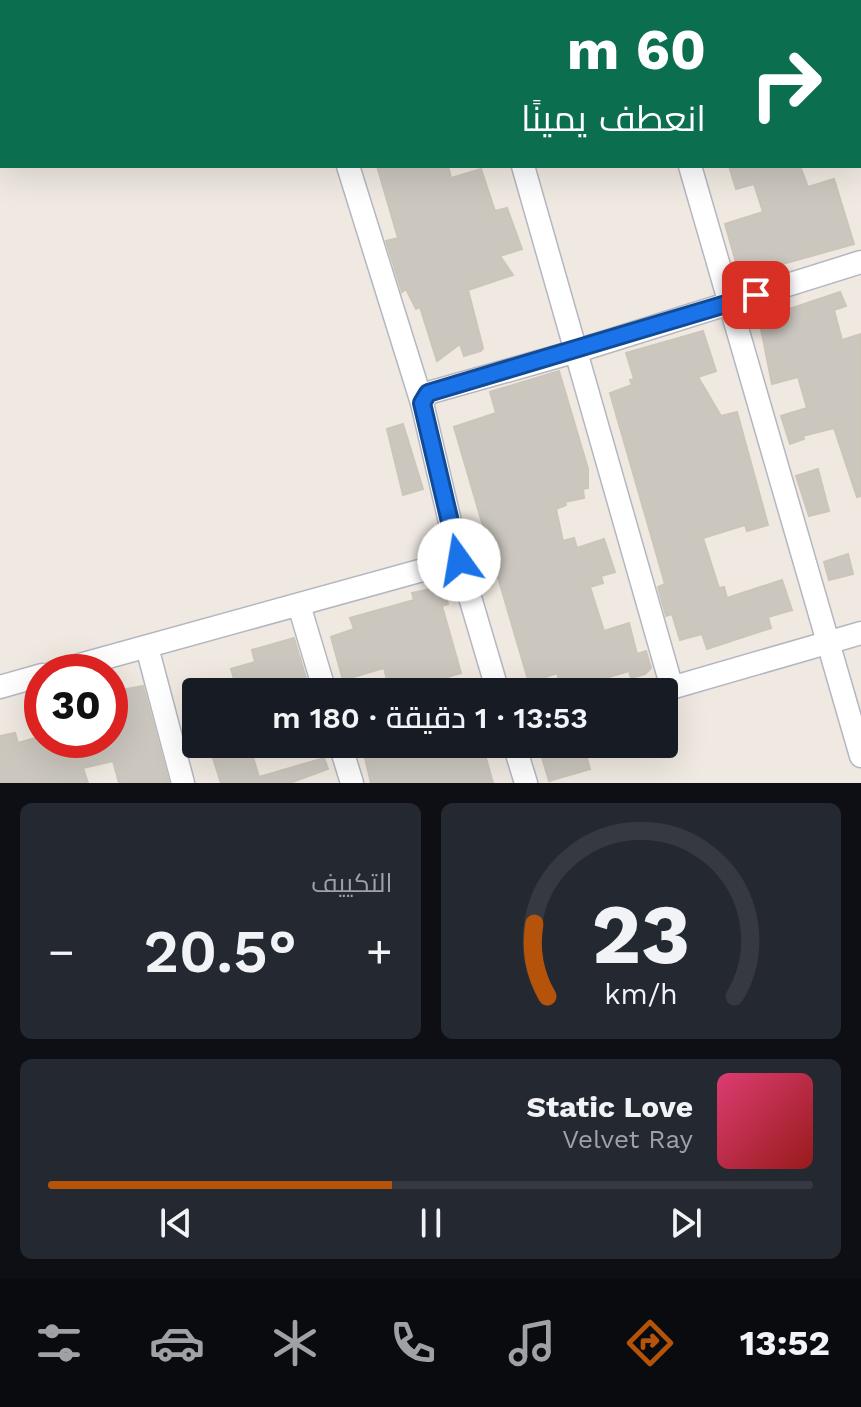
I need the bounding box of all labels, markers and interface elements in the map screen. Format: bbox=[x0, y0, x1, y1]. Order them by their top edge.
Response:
text: 60 m bbox=[567, 17, 706, 83]
icon: right bbox=[734, 32, 838, 136]
text: انعطف يمينًا bbox=[521, 98, 706, 140]
pin bbox=[722, 261, 790, 329]
icon: arrive bbox=[734, 273, 778, 317]
position arrow bbox=[417, 518, 501, 602]
speed limit sign: 30 bbox=[24, 654, 128, 758]
text: 13:53 · 1 دقيقة · 180 m bbox=[272, 700, 588, 735]
text: التكييف bbox=[311, 868, 393, 898]
text: 23 bbox=[591, 886, 690, 983]
text: 20.5° bbox=[144, 916, 297, 987]
text: − bbox=[48, 926, 75, 978]
text: + bbox=[366, 926, 393, 978]
text: km/h bbox=[604, 977, 678, 1011]
text: Static Love bbox=[527, 1089, 693, 1124]
text: Velvet Ray bbox=[562, 1124, 693, 1154]
icon: previous bbox=[154, 1201, 198, 1245]
icon: pause bbox=[409, 1201, 453, 1245]
icon: next bbox=[664, 1201, 708, 1245]
icon: filters bbox=[31, 1315, 87, 1371]
icon: car bbox=[149, 1315, 205, 1371]
icon: climate bbox=[267, 1315, 323, 1371]
icon: phone bbox=[385, 1315, 441, 1371]
icon: music bbox=[504, 1315, 560, 1371]
icon: directions bbox=[622, 1315, 678, 1371]
text: 13:52 bbox=[740, 1322, 830, 1364]

